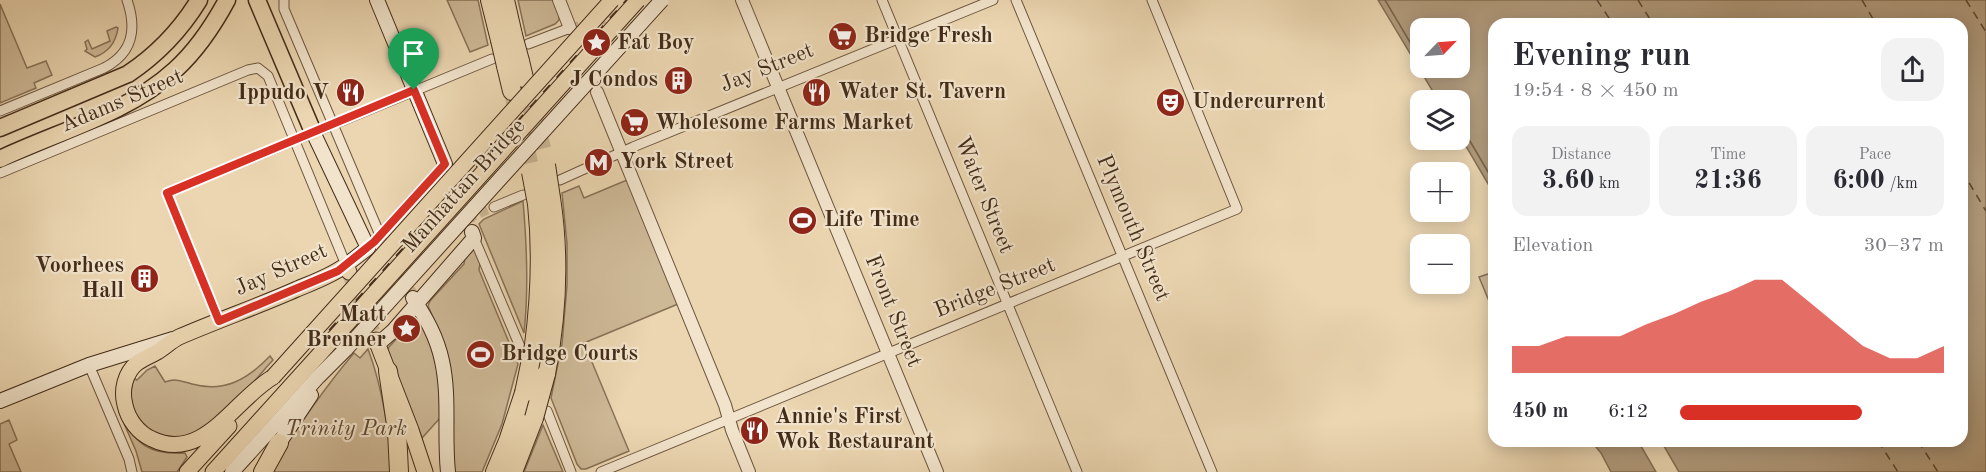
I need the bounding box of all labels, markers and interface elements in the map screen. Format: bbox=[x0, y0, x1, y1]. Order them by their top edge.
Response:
north arrow bbox=[1410, 18, 1470, 78]
map controls bbox=[1410, 18, 1470, 294]
supermarket icon: Bridge Fresh bbox=[827, 20, 859, 52]
place label: Bridge Fresh bbox=[864, 25, 993, 47]
place icon: Fat Boy bbox=[580, 27, 612, 59]
pin bbox=[388, 28, 439, 90]
place label: Fat Boy bbox=[617, 32, 695, 54]
icon: arrive bbox=[397, 37, 430, 70]
button: share bbox=[1881, 38, 1944, 101]
street label: Jay Street bbox=[717, 39, 817, 97]
text: Evening run bbox=[1512, 40, 1691, 73]
building icon: J Condos bbox=[663, 64, 695, 96]
street label: Adams Street bbox=[58, 65, 186, 137]
place label: J Condos bbox=[570, 69, 658, 91]
restaurant icon: Water St. Tavern bbox=[801, 76, 833, 108]
restaurant icon: Ippudo V bbox=[334, 77, 366, 109]
place label: Water St. Tavern bbox=[838, 81, 1006, 103]
text: 19:54 · 8 × 450 m bbox=[1512, 81, 1679, 101]
place label: Ippudo V bbox=[237, 82, 329, 104]
theatre icon: Undercurrent bbox=[1155, 86, 1187, 118]
button: layers bbox=[1410, 90, 1470, 150]
place label: Undercurrent bbox=[1192, 91, 1326, 113]
supermarket icon: Wholesome Farms Market bbox=[618, 107, 650, 139]
place label: Wholesome Farms Market bbox=[655, 112, 913, 134]
street label: Manhattan Bridge bbox=[398, 115, 530, 257]
street label: Water Street bbox=[951, 133, 1017, 257]
metro station icon: York Street bbox=[583, 146, 615, 178]
text: Distance bbox=[1551, 147, 1611, 163]
text: Time bbox=[1710, 147, 1746, 163]
text: Pace bbox=[1859, 147, 1891, 163]
place label: York Street bbox=[620, 151, 734, 173]
street label: Plymouth Street bbox=[1092, 152, 1174, 304]
button: + bbox=[1410, 162, 1470, 222]
text: 3.60 bbox=[1542, 168, 1595, 194]
text: 21:36 bbox=[1694, 168, 1762, 194]
text: 6:00 bbox=[1832, 168, 1885, 194]
text: km bbox=[1595, 176, 1620, 192]
text: /km bbox=[1885, 176, 1918, 192]
sports icon: Life Time bbox=[787, 204, 819, 236]
place label: Life Time bbox=[824, 209, 920, 231]
button: − bbox=[1410, 234, 1470, 294]
text: Elevation bbox=[1512, 236, 1593, 256]
text: 30–37 m bbox=[1864, 236, 1944, 256]
street label: Jay Street bbox=[232, 240, 330, 300]
street label: Front Street bbox=[861, 252, 925, 370]
street label: Bridge Street bbox=[931, 254, 1059, 322]
place label: Voorhees Hall bbox=[35, 255, 124, 302]
building icon: Voorhees Hall bbox=[129, 263, 161, 295]
place label: Matt Brenner bbox=[306, 304, 386, 351]
place icon: Matt Brenner bbox=[391, 312, 423, 344]
sports icon: Bridge Courts bbox=[464, 338, 496, 370]
place label: Bridge Courts bbox=[501, 343, 638, 365]
text: 450 m bbox=[1512, 402, 1568, 422]
text: 6:12 bbox=[1608, 402, 1648, 422]
place label: Annie's First Wok Restaurant bbox=[775, 406, 934, 453]
restaurant icon: Annie's First Wok Restaurant bbox=[738, 414, 770, 446]
park label: Trinity Park bbox=[285, 418, 407, 440]

